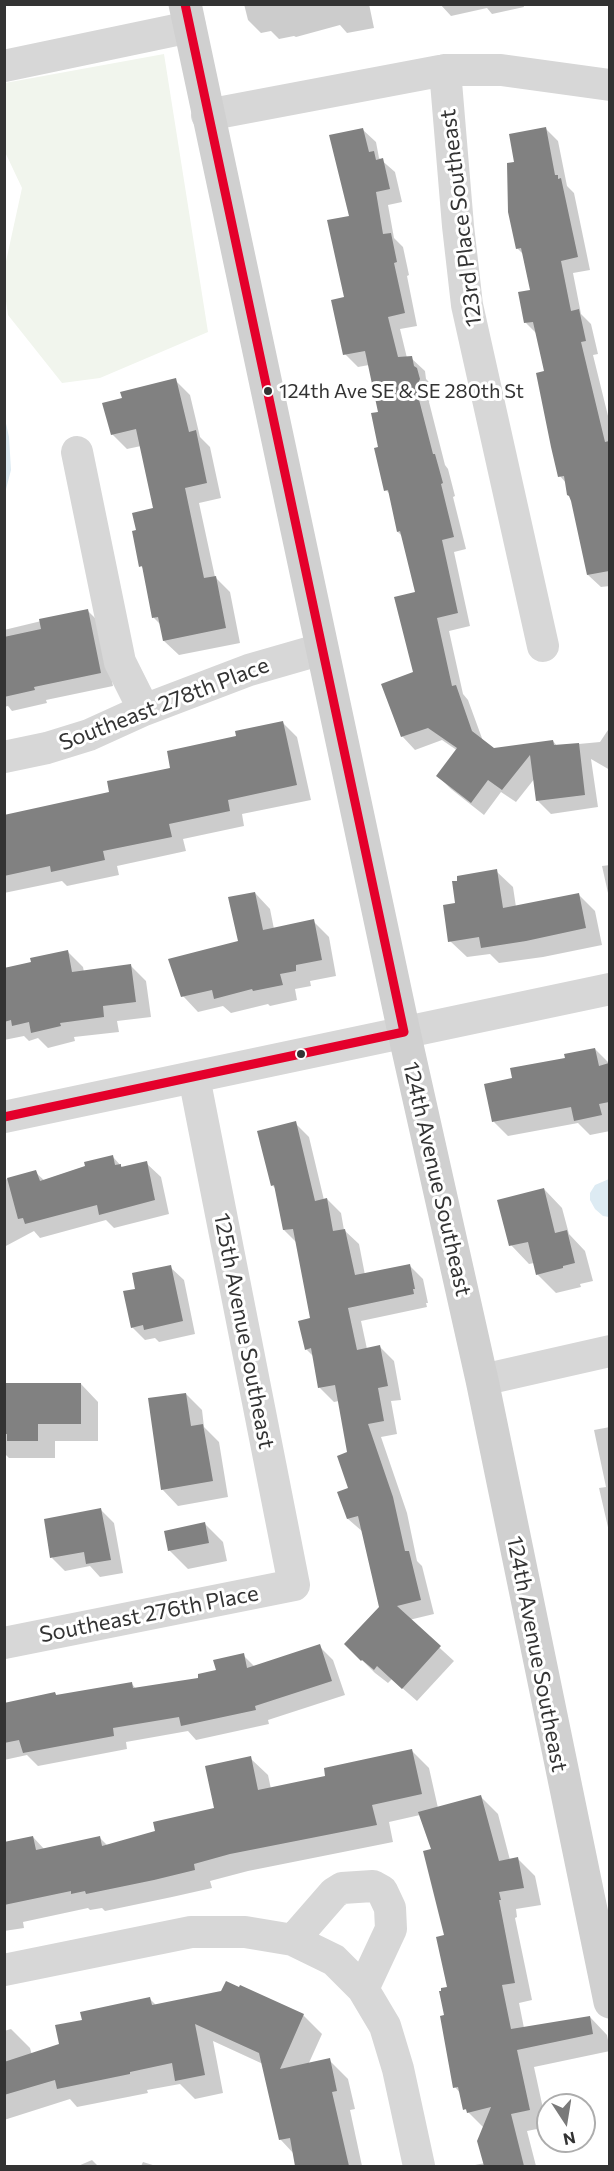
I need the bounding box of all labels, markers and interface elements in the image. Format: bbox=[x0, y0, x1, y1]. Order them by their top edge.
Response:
street label: 123rd Place Southeast bbox=[435, 108, 487, 328]
place label: 124th Ave SE & SE 280th St bbox=[279, 379, 524, 403]
marker: 124th Ave SE & SE 280th St bbox=[262, 385, 274, 397]
street label: Southeast 278th Place bbox=[55, 652, 273, 756]
unlabelled marker bbox=[295, 1048, 307, 1060]
street label: 124th Avenue Southeast bbox=[397, 1059, 477, 1299]
street label: 125th Avenue Southeast bbox=[208, 1211, 280, 1451]
street label: 124th Avenue Southeast bbox=[501, 1534, 573, 1774]
street label: Southeast 276th Place bbox=[37, 1580, 261, 1648]
north arrow bbox=[536, 2093, 596, 2153]
text: N bbox=[562, 2129, 577, 2150]

